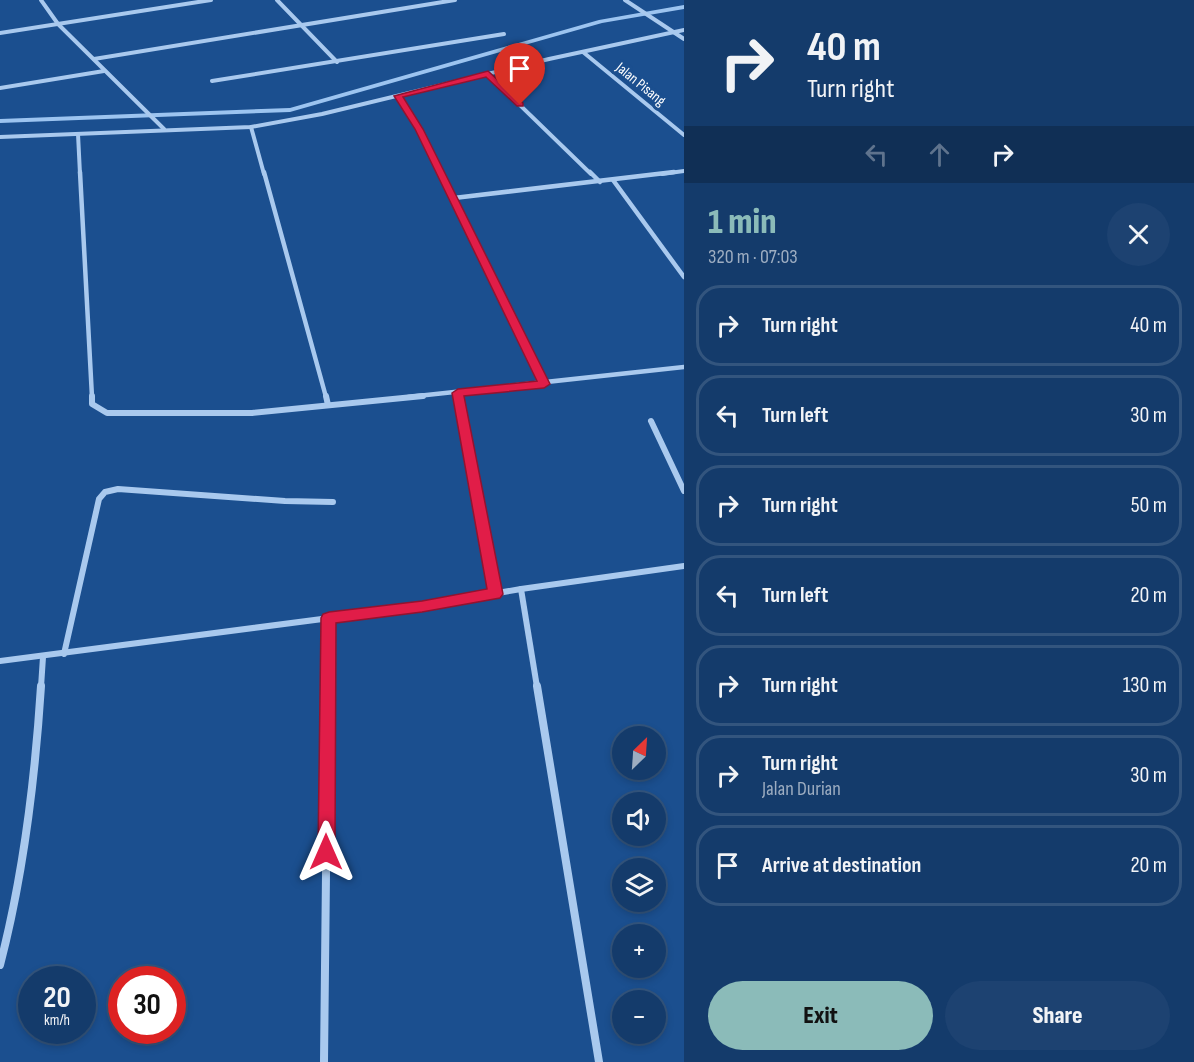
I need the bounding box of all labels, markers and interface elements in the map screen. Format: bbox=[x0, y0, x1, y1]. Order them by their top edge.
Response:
text: 40 m bbox=[807, 22, 881, 73]
icon: right bbox=[708, 24, 786, 102]
pin bbox=[494, 43, 545, 105]
icon: arrive bbox=[503, 52, 536, 85]
street label: Jalan Pisang bbox=[611, 58, 670, 110]
text: Turn right bbox=[807, 73, 894, 105]
icon: left bbox=[860, 138, 893, 171]
icon: ahead bbox=[923, 138, 956, 171]
icon: right bbox=[986, 138, 1019, 171]
text: 1 min bbox=[708, 201, 776, 244]
button: close bbox=[1107, 203, 1170, 266]
text: 320 m · 07:03 bbox=[708, 245, 798, 269]
icon: right bbox=[711, 309, 744, 342]
text: Turn right bbox=[762, 312, 838, 339]
text: 40 m bbox=[1130, 312, 1167, 339]
icon: left bbox=[711, 399, 744, 432]
text: Turn left bbox=[762, 402, 828, 429]
text: 30 m bbox=[1130, 402, 1167, 429]
icon: right bbox=[711, 489, 744, 522]
text: Turn right bbox=[762, 492, 838, 519]
text: 50 m bbox=[1131, 492, 1167, 519]
icon: left bbox=[711, 579, 744, 612]
text: Turn left bbox=[762, 582, 828, 609]
text: 20 m bbox=[1131, 582, 1167, 609]
icon: right bbox=[711, 669, 744, 702]
text: Turn right bbox=[762, 672, 838, 699]
text: 130 m bbox=[1123, 672, 1167, 699]
north arrow bbox=[612, 726, 666, 780]
map controls bbox=[612, 726, 666, 1044]
text: Turn right bbox=[762, 750, 838, 777]
icon: right bbox=[711, 759, 744, 792]
text: 30 m bbox=[1130, 762, 1167, 789]
text: Jalan Durian bbox=[762, 777, 841, 801]
button: sound bbox=[612, 792, 666, 846]
position arrow bbox=[294, 820, 358, 884]
icon: arrive bbox=[711, 849, 744, 882]
text: Arrive at destination bbox=[762, 852, 921, 879]
text: 20 m bbox=[1131, 852, 1167, 879]
button: layers bbox=[612, 858, 666, 912]
button: + bbox=[612, 924, 666, 978]
speed limit sign: 30 bbox=[108, 966, 186, 1044]
text: 20 bbox=[43, 980, 71, 1016]
button: Exit bbox=[708, 981, 933, 1050]
button: Share bbox=[945, 981, 1170, 1050]
button: − bbox=[612, 990, 666, 1044]
text: km/h bbox=[44, 1011, 70, 1030]

